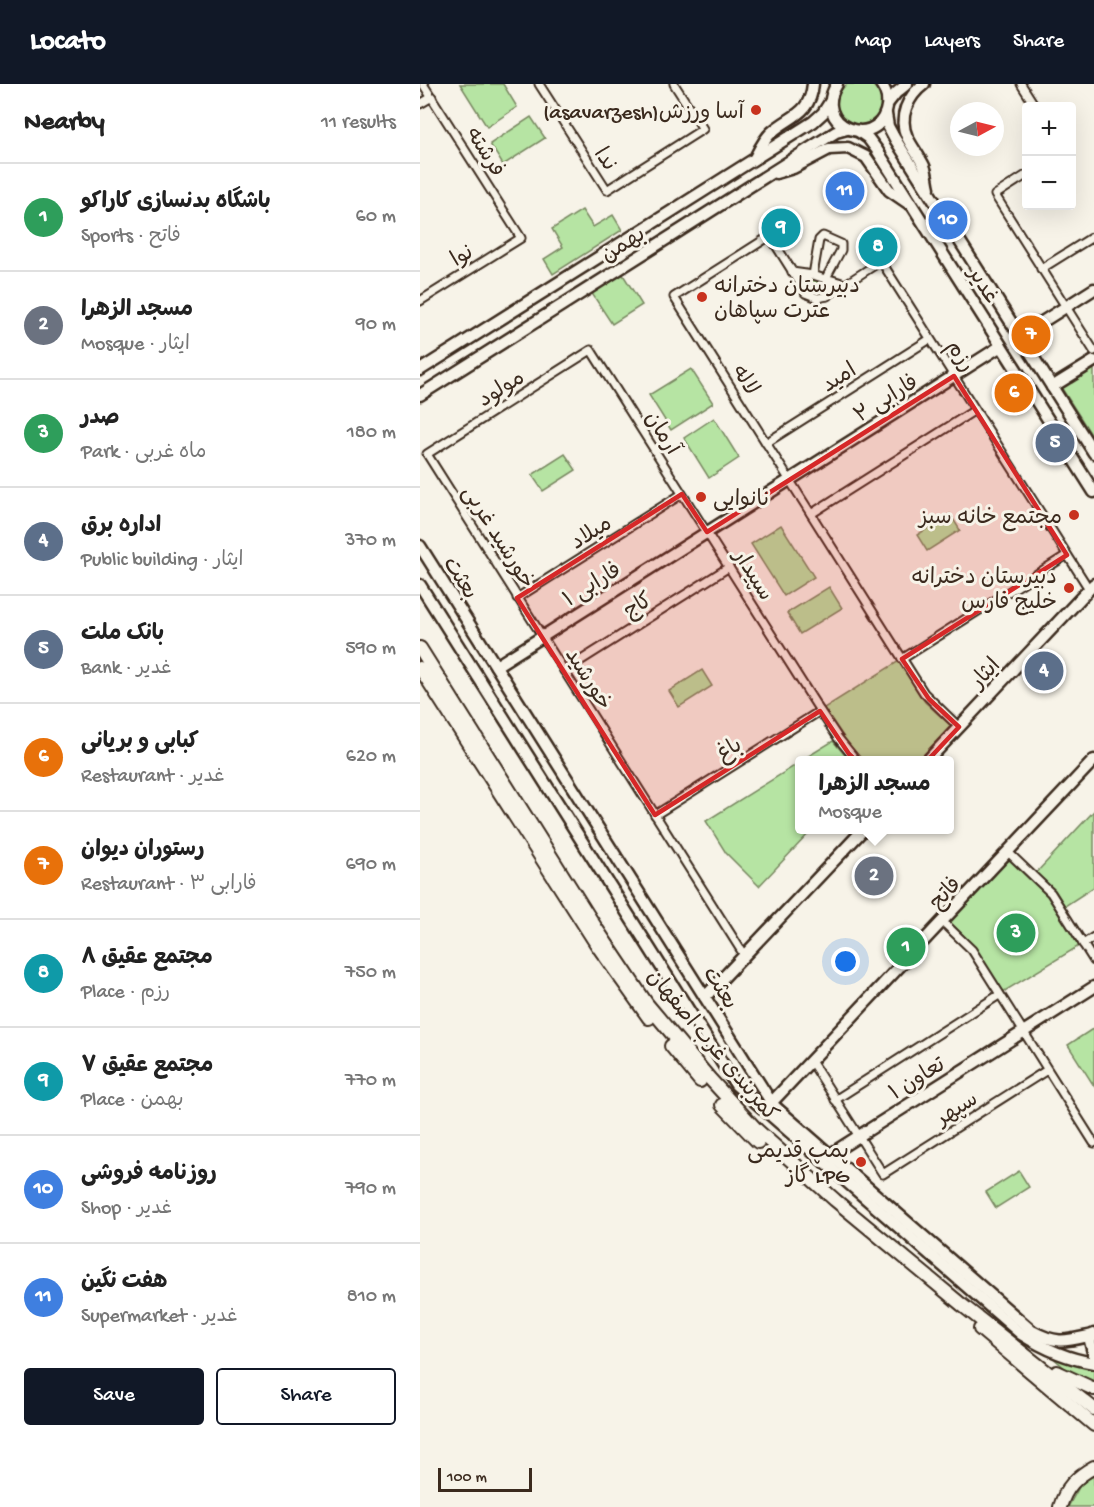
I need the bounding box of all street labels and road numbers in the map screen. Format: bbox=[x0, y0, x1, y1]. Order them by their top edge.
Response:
street label: فرشته bbox=[458, 123, 509, 183]
street label: ندا bbox=[586, 143, 621, 177]
street label: بهمن bbox=[597, 223, 651, 270]
street label: نوا bbox=[447, 241, 479, 274]
street label: غدیر bbox=[959, 261, 1003, 309]
street label: رزم bbox=[939, 336, 978, 378]
street label: امید bbox=[818, 359, 862, 400]
street label: لاله bbox=[724, 361, 763, 401]
street label: مولود bbox=[474, 366, 530, 415]
street label: فارابی ۲ bbox=[850, 371, 924, 430]
street label: آرمان bbox=[637, 407, 686, 462]
street label: خورشید غربی bbox=[455, 482, 539, 594]
street label: میلاد bbox=[567, 512, 618, 557]
street label: سپیدار bbox=[725, 544, 777, 606]
street label: بعثت bbox=[436, 553, 482, 605]
street label: فارابی ۱ bbox=[559, 558, 627, 614]
street label: کاج bbox=[620, 589, 658, 626]
street label: خورشید bbox=[557, 644, 616, 716]
street label: ایثار bbox=[965, 654, 1008, 697]
street label: باغ bbox=[712, 733, 748, 769]
street label: فاتح bbox=[925, 873, 968, 916]
street label: بعثت bbox=[696, 963, 742, 1015]
street label: کمربندی غرب اصفهان bbox=[640, 965, 782, 1128]
street label: تعاون ۱ bbox=[885, 1053, 951, 1108]
street label: سپهر bbox=[931, 1088, 984, 1134]

